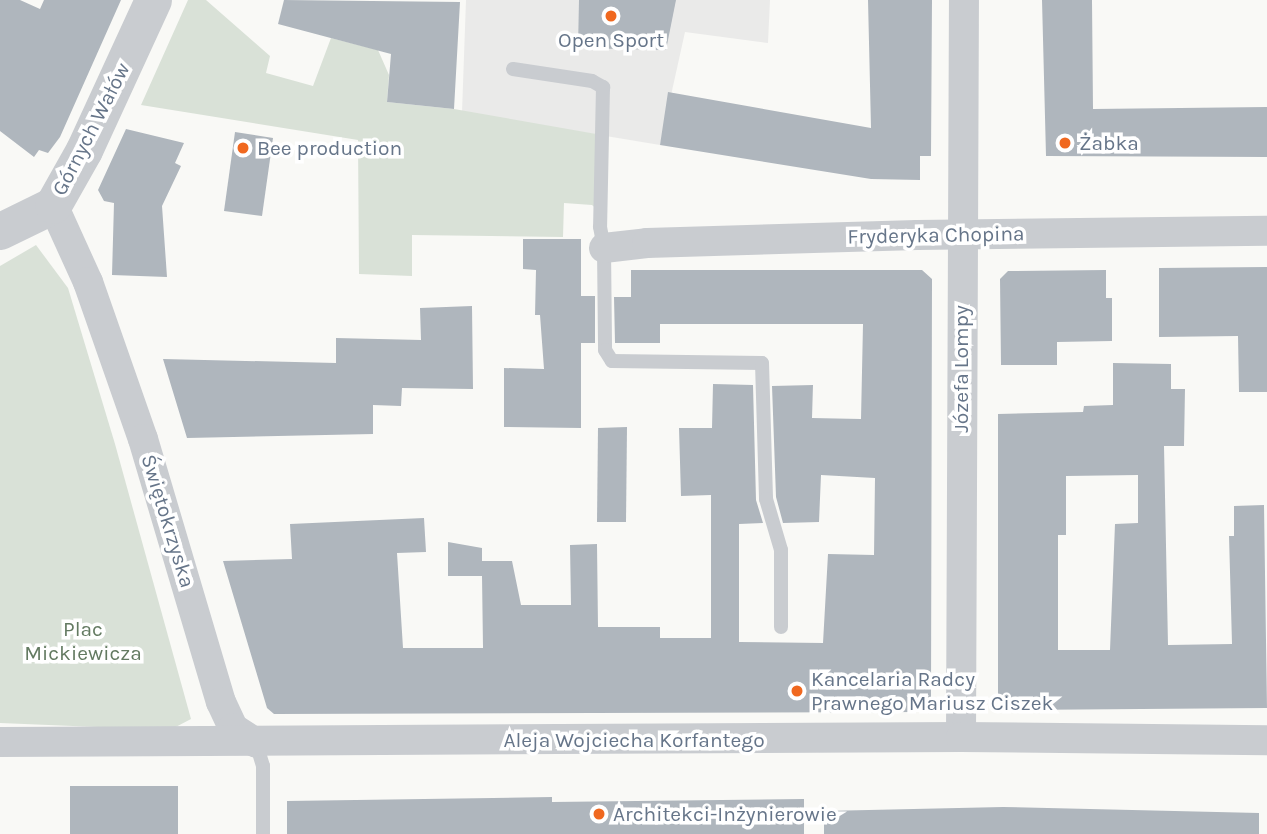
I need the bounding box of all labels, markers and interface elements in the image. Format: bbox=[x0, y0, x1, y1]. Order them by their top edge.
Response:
marker: Open Sport bbox=[603, 8, 619, 24]
place label: Open Sport bbox=[558, 27, 664, 53]
street label: Górnych Wałów bbox=[47, 58, 135, 200]
place label: Żabka bbox=[1079, 130, 1139, 156]
place label: Bee production bbox=[257, 135, 402, 161]
marker: Żabka bbox=[1057, 135, 1073, 151]
marker: Bee production bbox=[235, 140, 251, 156]
street label: Fryderyka Chopina bbox=[847, 221, 1025, 249]
street label: Józefa Lompy bbox=[948, 305, 974, 433]
street label: Świętokrzyska bbox=[136, 451, 200, 591]
park label: Plac Mickiewicza bbox=[24, 616, 142, 666]
place label: Kancelaria Radcy Prawnego Mariusz Ciszek bbox=[811, 666, 1053, 716]
marker: Kancelaria Radcy Prawnego Mariusz Ciszek bbox=[789, 683, 805, 699]
street label: Aleja Wojciecha Korfantego bbox=[503, 727, 765, 753]
place label: Architekci-Inżynierowie bbox=[613, 801, 837, 827]
marker: Architekci-Inżynierowie bbox=[591, 806, 607, 822]

